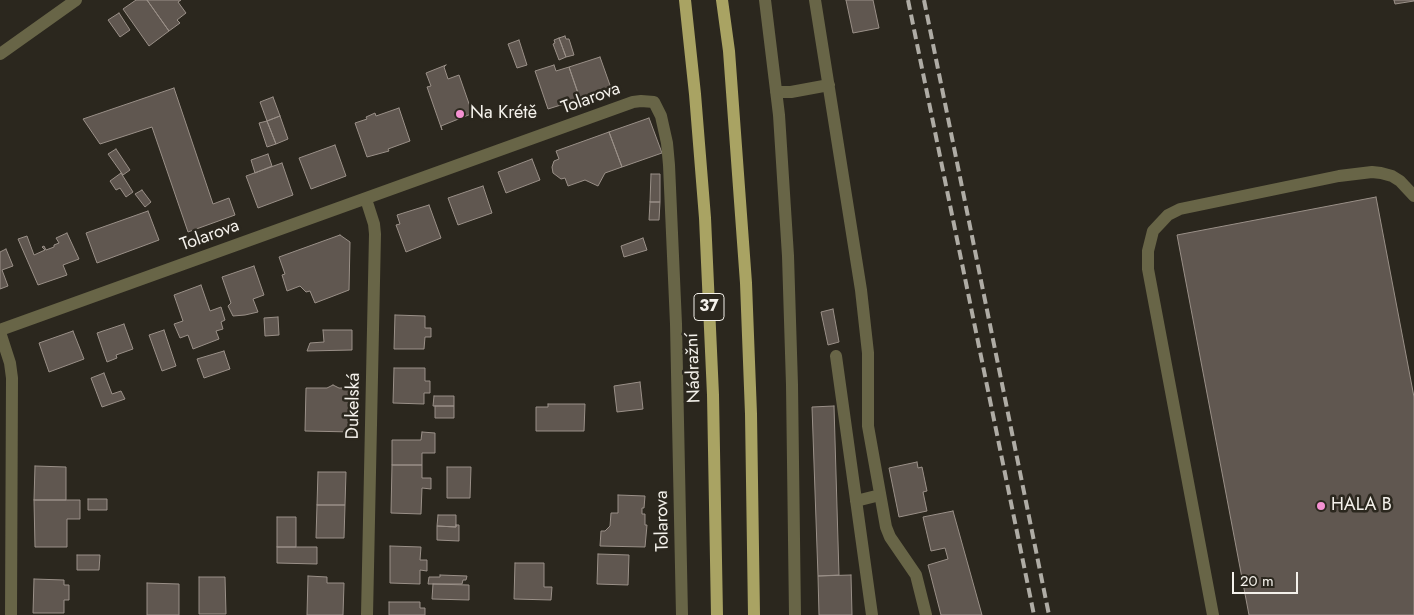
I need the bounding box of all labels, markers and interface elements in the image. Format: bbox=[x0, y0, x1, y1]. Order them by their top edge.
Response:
street label: Tolarova bbox=[559, 78, 623, 120]
place label: Na Krétě bbox=[470, 103, 537, 125]
marker: Na Krétě bbox=[454, 108, 466, 120]
street label: Tolarova bbox=[178, 215, 242, 257]
road number: 37 bbox=[694, 294, 724, 320]
street label: Nádražní bbox=[682, 333, 706, 403]
street label: Dukelská bbox=[343, 372, 365, 440]
street label: Tolarova bbox=[652, 490, 674, 552]
place label: HALA B bbox=[1331, 495, 1392, 517]
marker: HALA B bbox=[1315, 500, 1327, 512]
scale bar bbox=[1234, 562, 1300, 594]
text: 20 m bbox=[1240, 570, 1274, 592]

